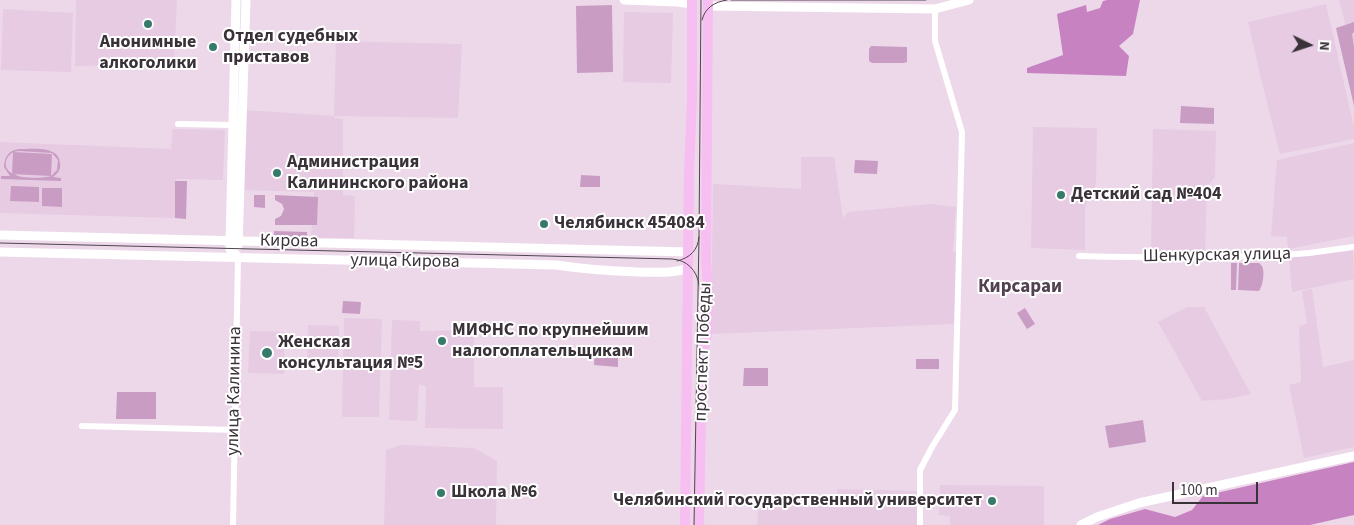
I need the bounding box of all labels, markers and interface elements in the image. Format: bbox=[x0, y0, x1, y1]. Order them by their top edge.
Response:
marker: Анонимные алкоголики bbox=[142, 18, 154, 30]
north arrow bbox=[1284, 20, 1334, 70]
place label: Отдел судебных приставов bbox=[223, 26, 358, 68]
place label: Анонимные алкоголики bbox=[99, 32, 197, 74]
marker: Отдел судебных приставов bbox=[207, 41, 219, 53]
text: N bbox=[1314, 41, 1334, 51]
place label: Администрация Калининского района bbox=[287, 152, 468, 194]
marker: Администрация Калининского района bbox=[271, 167, 283, 179]
place label: Детский сад №404 bbox=[1071, 184, 1222, 206]
marker: Детский сад №404 bbox=[1055, 189, 1067, 201]
place label: Челябинск 454084 bbox=[554, 213, 705, 235]
marker: Челябинск 454084 bbox=[538, 218, 550, 230]
street label: Кирова bbox=[260, 231, 318, 253]
street label: Шенкурская улица bbox=[1143, 244, 1291, 268]
street label: улица Кирова bbox=[350, 250, 460, 274]
district label: Кирсараи bbox=[978, 277, 1062, 299]
street label: проспект Победы bbox=[691, 282, 717, 422]
place label: МИФНС по крупнейшим налогоплательщикам bbox=[452, 320, 649, 362]
street label: улица Калинина bbox=[223, 326, 247, 456]
place label: Женская консультация №5 bbox=[278, 332, 423, 374]
marker: МИФНС по крупнейшим налогоплательщикам bbox=[436, 335, 448, 347]
marker: Женская консультация №5 bbox=[260, 346, 274, 360]
scale bar bbox=[1174, 472, 1260, 504]
text: 100 m bbox=[1180, 480, 1218, 501]
place label: Школа №6 bbox=[451, 482, 537, 504]
marker: Школа №6 bbox=[435, 487, 447, 499]
place label: Челябинский государственный университет bbox=[613, 490, 982, 512]
marker: Челябинский государственный университет bbox=[986, 495, 998, 507]

